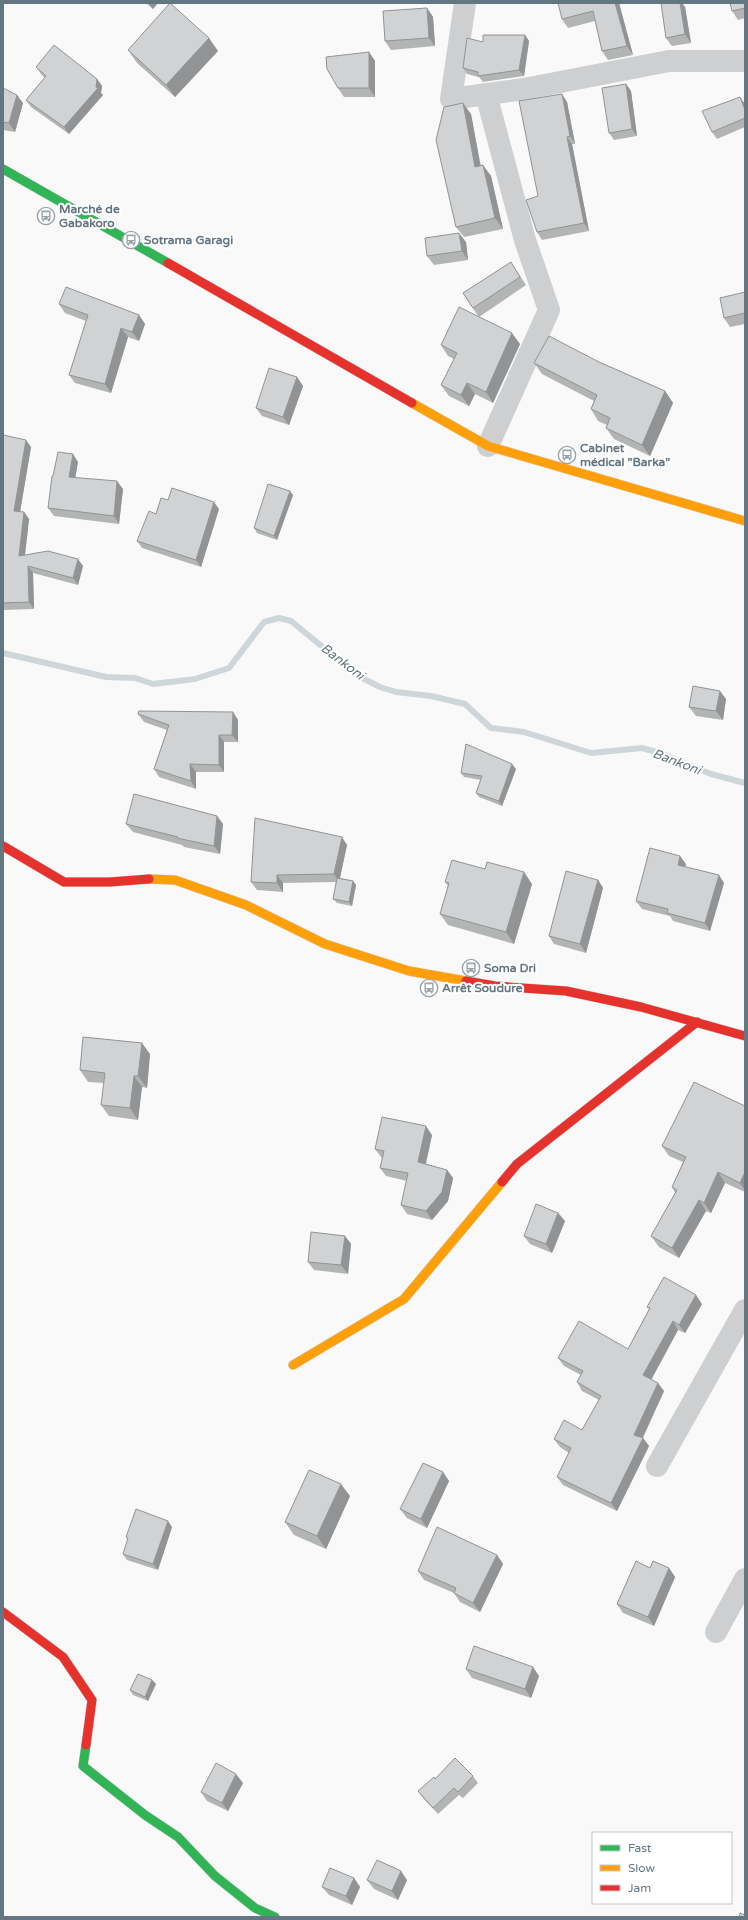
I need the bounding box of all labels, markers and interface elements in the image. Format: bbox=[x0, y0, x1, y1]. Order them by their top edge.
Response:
place label: Marché de Gabakoro bbox=[59, 202, 120, 230]
bus stop icon: Marché de Gabakoro bbox=[36, 206, 56, 226]
bus stop icon: Sotrama Garagi bbox=[121, 230, 141, 250]
place label: Sotrama Garagi bbox=[144, 233, 233, 248]
place label: Cabinet médical "Barka" bbox=[580, 441, 670, 469]
bus stop icon: Cabinet médical "Barka" bbox=[557, 445, 577, 465]
water label: Bankoni bbox=[318, 640, 369, 684]
water label: Bankoni bbox=[650, 745, 705, 779]
bus stop icon: Soma Dri bbox=[461, 958, 481, 978]
place label: Soma Dri bbox=[484, 961, 536, 975]
bus stop icon: Arrêt Soudure bbox=[419, 978, 439, 998]
place label: Arrêt Soudure bbox=[442, 981, 523, 995]
legend bbox=[592, 1832, 732, 1904]
text: Fast bbox=[628, 1841, 652, 1855]
text: Slow bbox=[628, 1861, 655, 1875]
text: Jam bbox=[628, 1881, 651, 1895]

